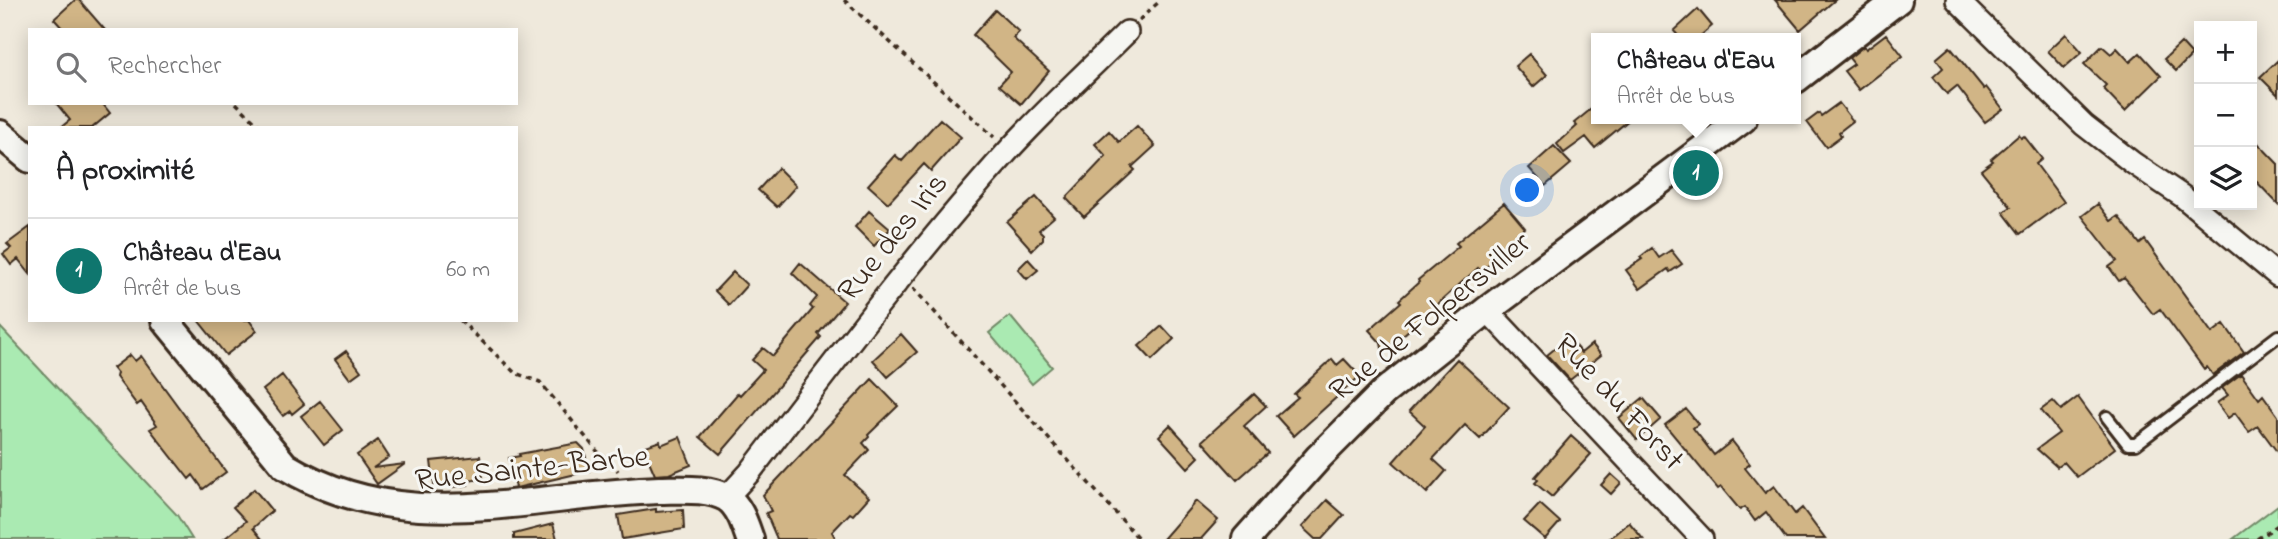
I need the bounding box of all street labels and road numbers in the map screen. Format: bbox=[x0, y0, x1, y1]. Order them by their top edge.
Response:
street label: Rue des Iris bbox=[827, 163, 961, 313]
street label: Rue de Folpersviller bbox=[1320, 221, 1542, 414]
street label: Rue du Forst bbox=[1542, 323, 1695, 483]
street label: Rue Sainte-Barbe bbox=[413, 434, 652, 506]

